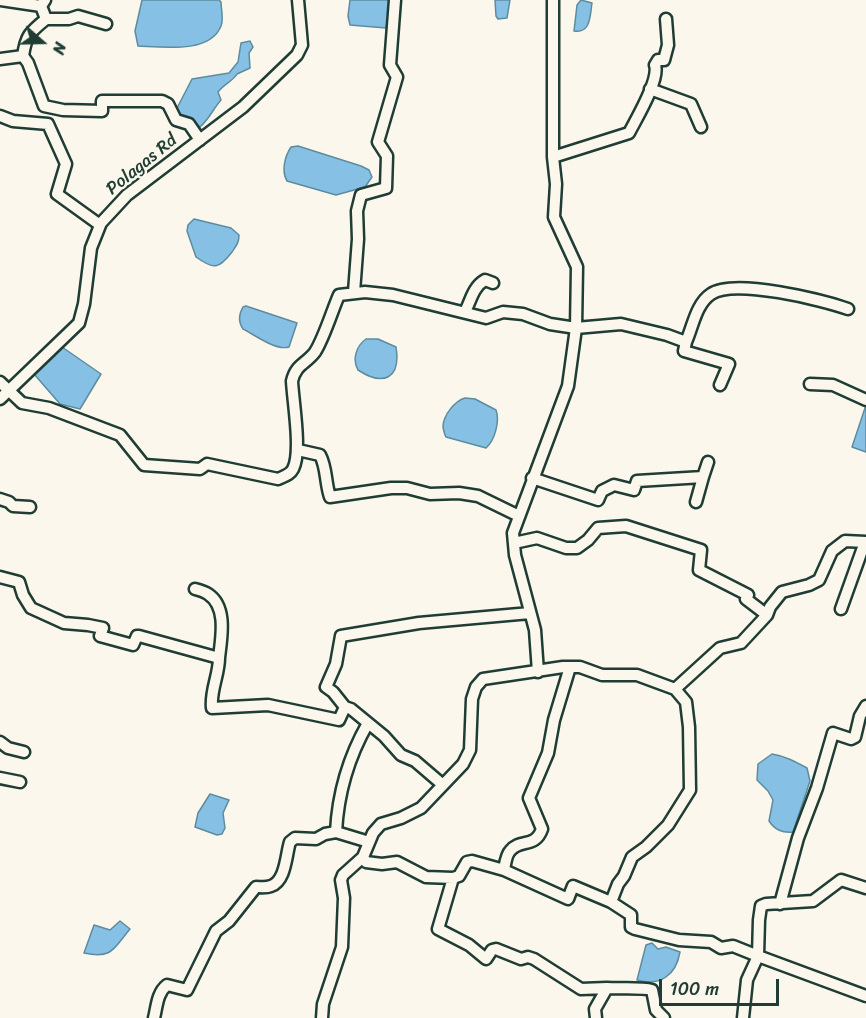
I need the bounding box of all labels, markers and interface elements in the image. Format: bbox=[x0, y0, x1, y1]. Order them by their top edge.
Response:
north arrow bbox=[12, 12, 72, 72]
text: N bbox=[44, 38, 75, 58]
street label: Polagas Rd bbox=[102, 130, 182, 200]
scale bar bbox=[662, 967, 782, 1005]
text: 100 m bbox=[670, 973, 719, 1005]

